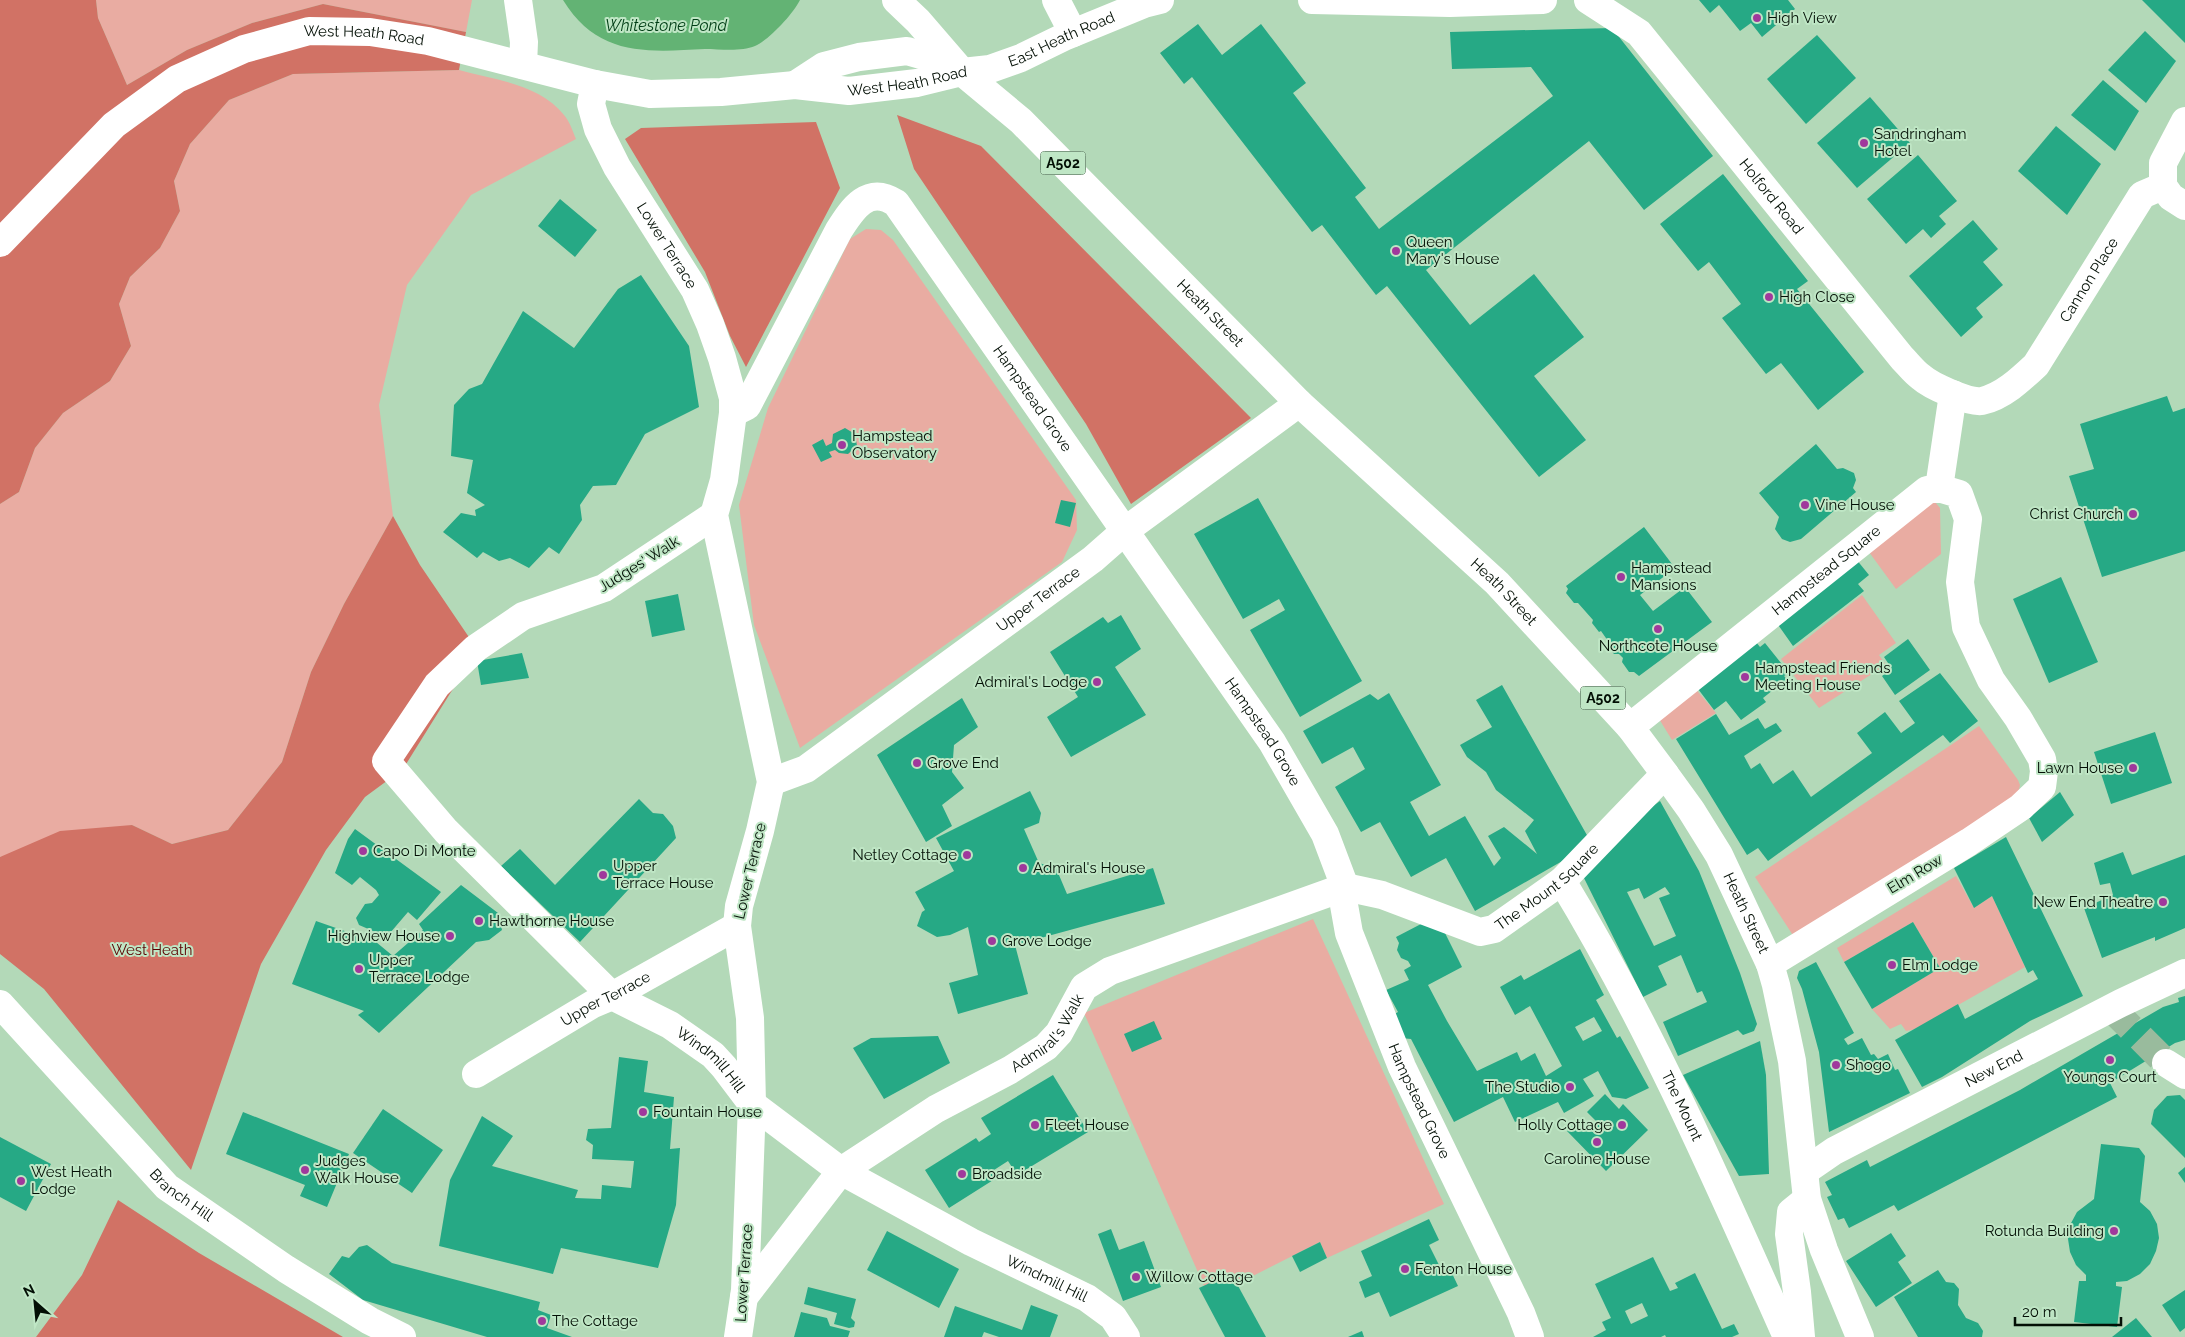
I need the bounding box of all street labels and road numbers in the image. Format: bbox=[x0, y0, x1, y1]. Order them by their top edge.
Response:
street label: East Heath Road bbox=[1006, 8, 1117, 71]
street label: West Heath Road bbox=[303, 22, 425, 49]
street label: West Heath Road bbox=[847, 63, 968, 100]
road number: A502 bbox=[1040, 152, 1086, 174]
street label: Holford Road bbox=[1735, 155, 1807, 238]
street label: Lower Terrace bbox=[633, 199, 701, 292]
street label: Cannon Place bbox=[2056, 234, 2122, 326]
street label: Heath Street bbox=[1173, 276, 1247, 350]
street label: Hampstead Grove bbox=[989, 342, 1076, 456]
street label: Hampstead Square bbox=[1768, 522, 1884, 619]
street label: Judges' Walk bbox=[595, 532, 683, 596]
street label: Heath Street bbox=[1467, 554, 1541, 629]
street label: Upper Terrace bbox=[993, 563, 1084, 636]
street label: Hampstead Grove bbox=[1221, 674, 1304, 789]
road number: A502 bbox=[1580, 686, 1626, 710]
street label: Lower Terrace bbox=[730, 821, 770, 921]
street label: The Mount Square bbox=[1492, 840, 1602, 934]
street label: Elm Row bbox=[1884, 851, 1946, 897]
street label: Heath Street bbox=[1719, 870, 1773, 956]
street label: Upper Terrace bbox=[558, 967, 654, 1030]
street label: Admiral's Walk bbox=[1008, 991, 1088, 1076]
street label: Windmill Hill bbox=[673, 1023, 750, 1097]
street label: Hampstead Grove bbox=[1385, 1041, 1454, 1162]
street label: New End bbox=[1962, 1046, 2026, 1091]
street label: The Mount bbox=[1657, 1068, 1706, 1144]
street label: Branch Hill bbox=[146, 1165, 217, 1226]
street label: Lower Terrace bbox=[732, 1223, 756, 1323]
street label: Windmill Hill bbox=[1003, 1251, 1091, 1306]

